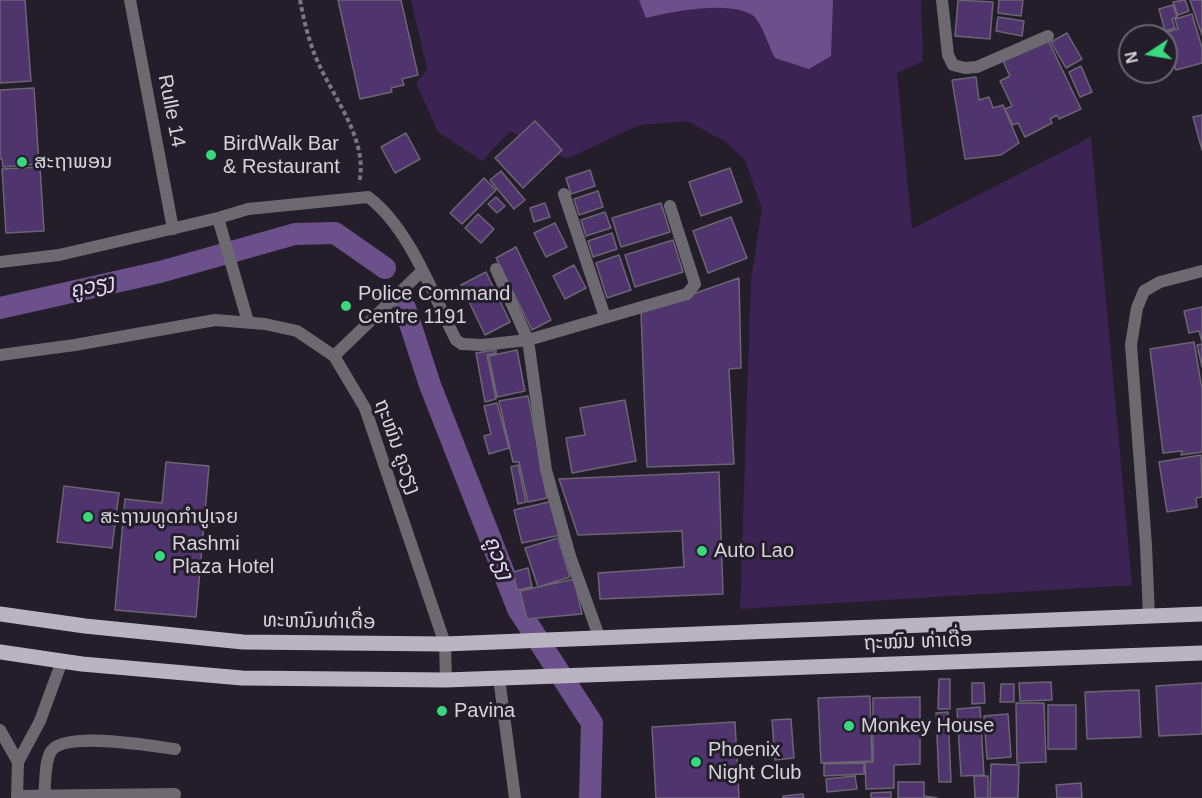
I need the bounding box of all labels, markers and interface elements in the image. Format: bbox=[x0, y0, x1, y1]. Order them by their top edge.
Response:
north arrow bbox=[1118, 24, 1178, 84]
text: N bbox=[1122, 50, 1141, 65]
street label: Rulle 14 bbox=[152, 73, 190, 149]
place label: BirdWalk Bar & Restaurant bbox=[223, 132, 340, 179]
marker: BirdWalk Bar & Restaurant bbox=[204, 148, 218, 162]
place label: ສະຖາພອນ bbox=[34, 150, 112, 174]
marker: ສະຖາພອນ bbox=[15, 155, 29, 169]
water label: ຄູວຽງ bbox=[67, 270, 117, 304]
place label: Police Command Centre 1191 bbox=[358, 282, 510, 329]
marker: Police Command Centre 1191 bbox=[339, 299, 353, 313]
street label: ຖະໜົນ ຄູວຽງ bbox=[369, 396, 425, 498]
place label: ສະຖານທູດກຳປູເຈຍ bbox=[100, 505, 238, 529]
marker: ສະຖານທູດກຳປູເຈຍ bbox=[81, 510, 95, 524]
place label: Rashmi Plaza Hotel bbox=[172, 532, 274, 579]
water label: ຄູວຽງ bbox=[478, 532, 518, 584]
place label: Auto Lao bbox=[714, 539, 794, 563]
marker: Auto Lao bbox=[695, 544, 709, 558]
marker: Rashmi Plaza Hotel bbox=[153, 549, 167, 563]
street label: ທະຫນົນທ່າເດື່ອ bbox=[262, 609, 376, 635]
street label: ຖະໝົນ ທ່າເດື່ອ bbox=[863, 628, 973, 656]
place label: Pavina bbox=[454, 699, 515, 723]
marker: Pavina bbox=[435, 704, 449, 718]
place label: Monkey House bbox=[861, 714, 994, 738]
marker: Monkey House bbox=[842, 719, 856, 733]
place label: Phoenix Night Club bbox=[708, 738, 801, 785]
marker: Phoenix Night Club bbox=[689, 755, 703, 769]

